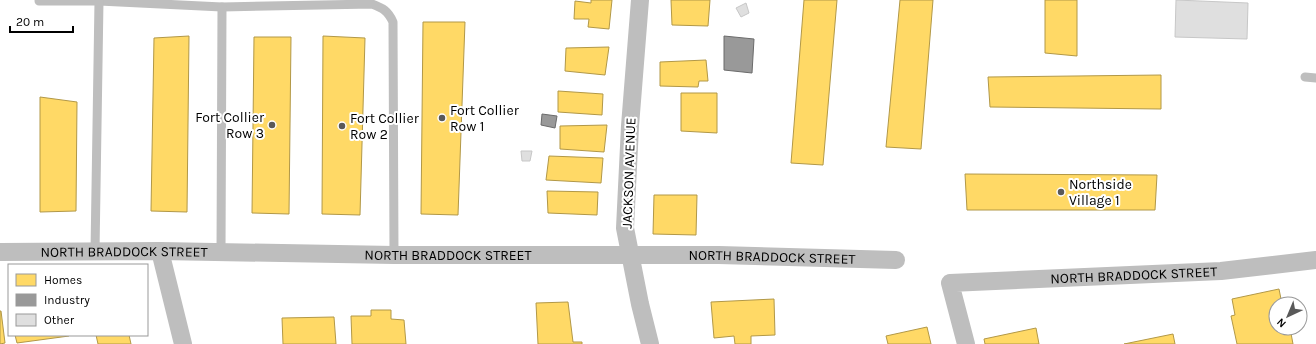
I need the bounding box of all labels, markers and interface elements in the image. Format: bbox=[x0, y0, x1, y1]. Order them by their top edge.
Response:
scale bar bbox=[10, 8, 73, 34]
text: 20 m bbox=[16, 15, 44, 29]
place label: Fort Collier Row 1 bbox=[450, 102, 520, 135]
place label: Fort Collier Row 3 bbox=[195, 109, 265, 142]
place label: Fort Collier Row 2 bbox=[350, 110, 420, 143]
marker: Fort Collier Row 1 bbox=[437, 113, 447, 123]
street label: JACKSON AVENUE bbox=[619, 117, 639, 229]
marker: Fort Collier Row 3 bbox=[267, 120, 277, 130]
marker: Fort Collier Row 2 bbox=[337, 121, 347, 131]
place label: Northside Village 1 bbox=[1069, 176, 1132, 209]
marker: Northside Village 1 bbox=[1056, 187, 1066, 197]
street label: NORTH BRADDOCK STREET bbox=[40, 242, 208, 260]
street label: NORTH BRADDOCK STREET bbox=[364, 246, 531, 264]
street label: NORTH BRADDOCK STREET bbox=[688, 246, 856, 267]
street label: NORTH BRADDOCK STREET bbox=[1050, 263, 1218, 287]
legend bbox=[8, 264, 148, 336]
text: Homes bbox=[44, 273, 82, 287]
text: Industry bbox=[44, 293, 90, 307]
north arrow bbox=[1268, 296, 1308, 336]
text: Other bbox=[44, 313, 75, 327]
text: N bbox=[1274, 315, 1289, 330]

